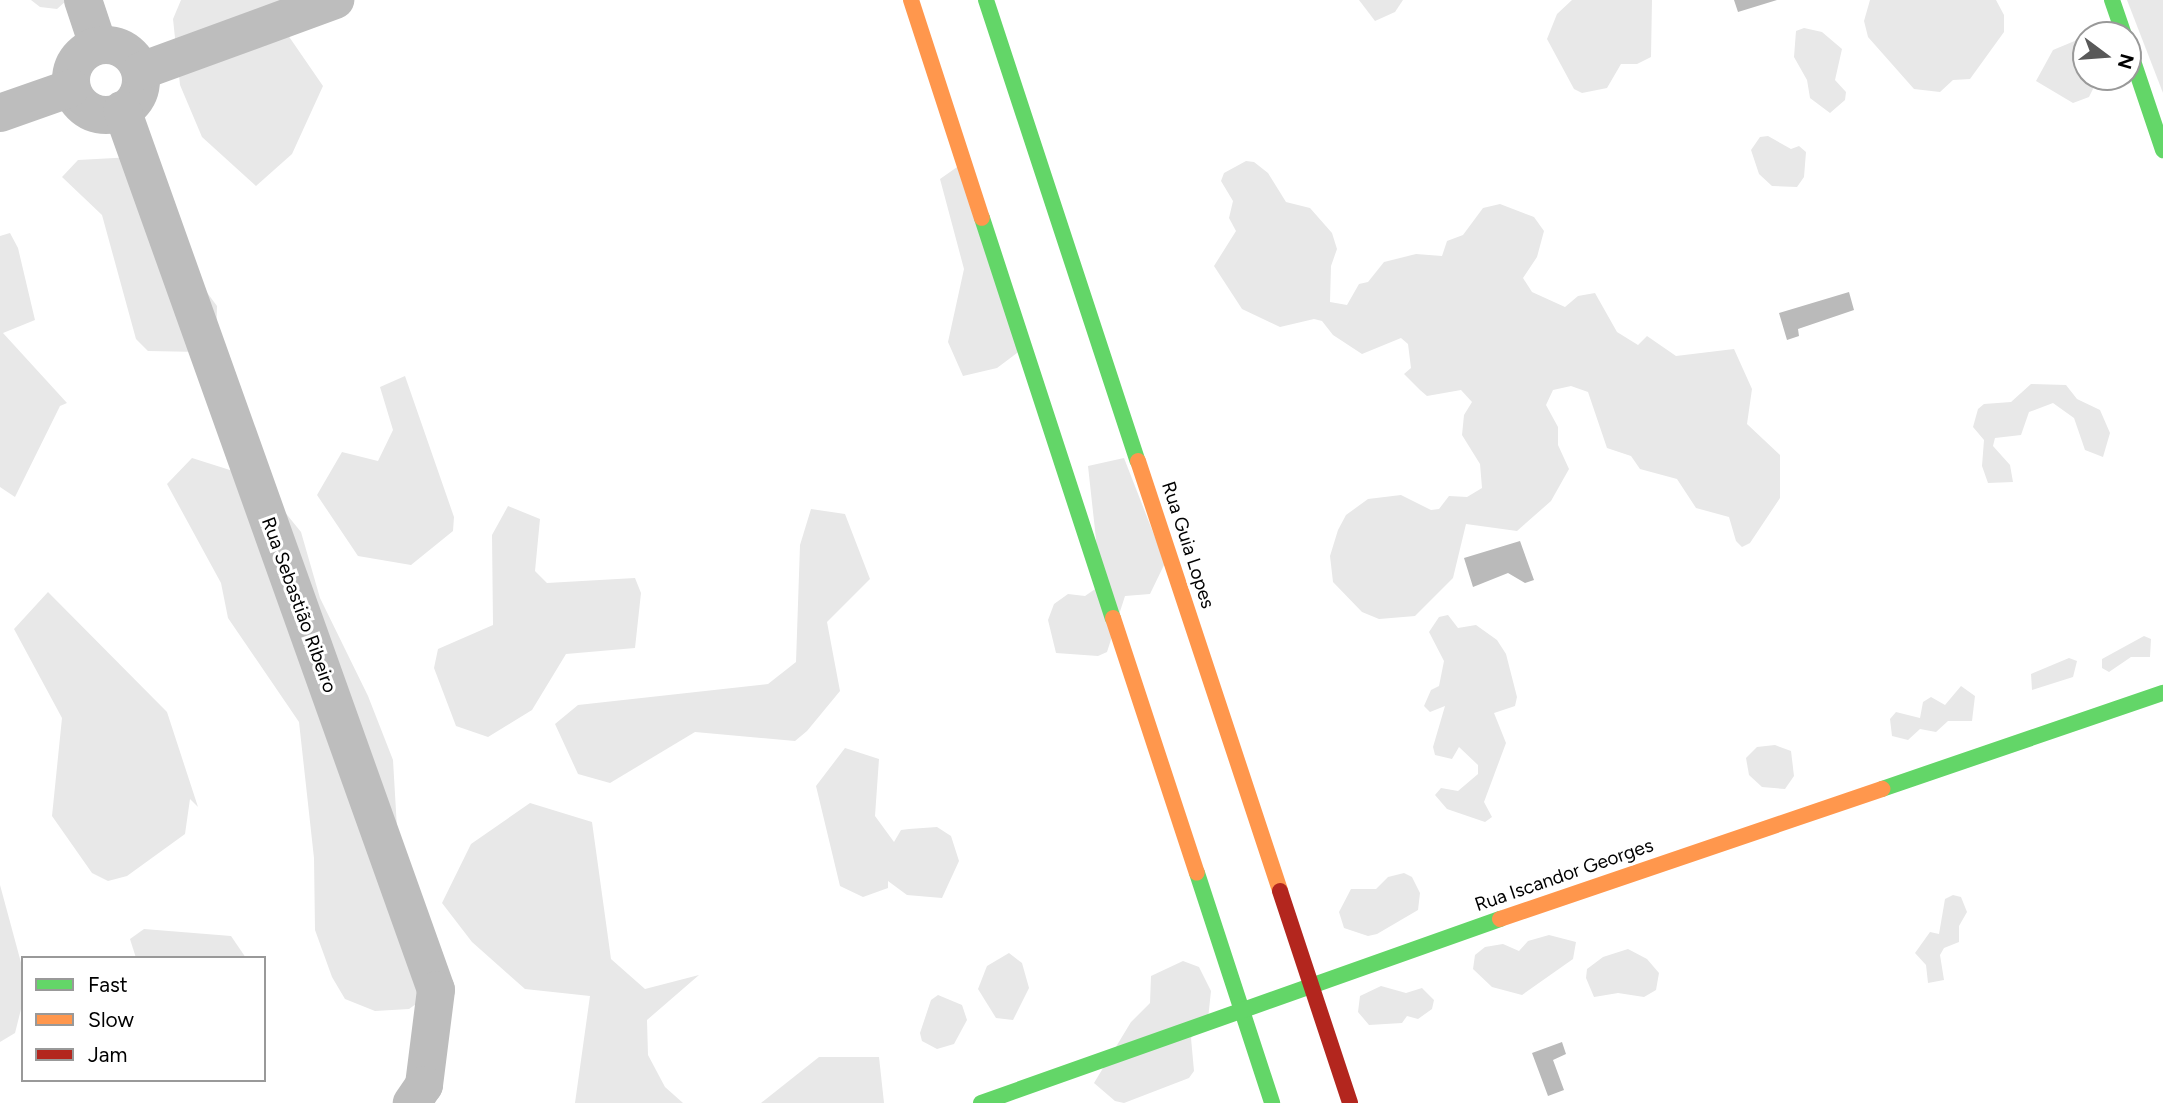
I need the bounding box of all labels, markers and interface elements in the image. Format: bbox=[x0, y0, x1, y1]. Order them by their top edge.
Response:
north arrow bbox=[2072, 21, 2142, 91]
text: N bbox=[2113, 51, 2139, 72]
street label: Rua Guia Lopes bbox=[1157, 479, 1219, 611]
street label: Rua Sebastião Ribeiro bbox=[257, 514, 341, 696]
street label: Rua Iscandor Georges bbox=[1472, 834, 1656, 916]
legend bbox=[21, 956, 266, 1082]
text: Fast bbox=[88, 972, 128, 997]
text: Slow bbox=[88, 1007, 134, 1032]
text: Jam bbox=[88, 1042, 127, 1067]

